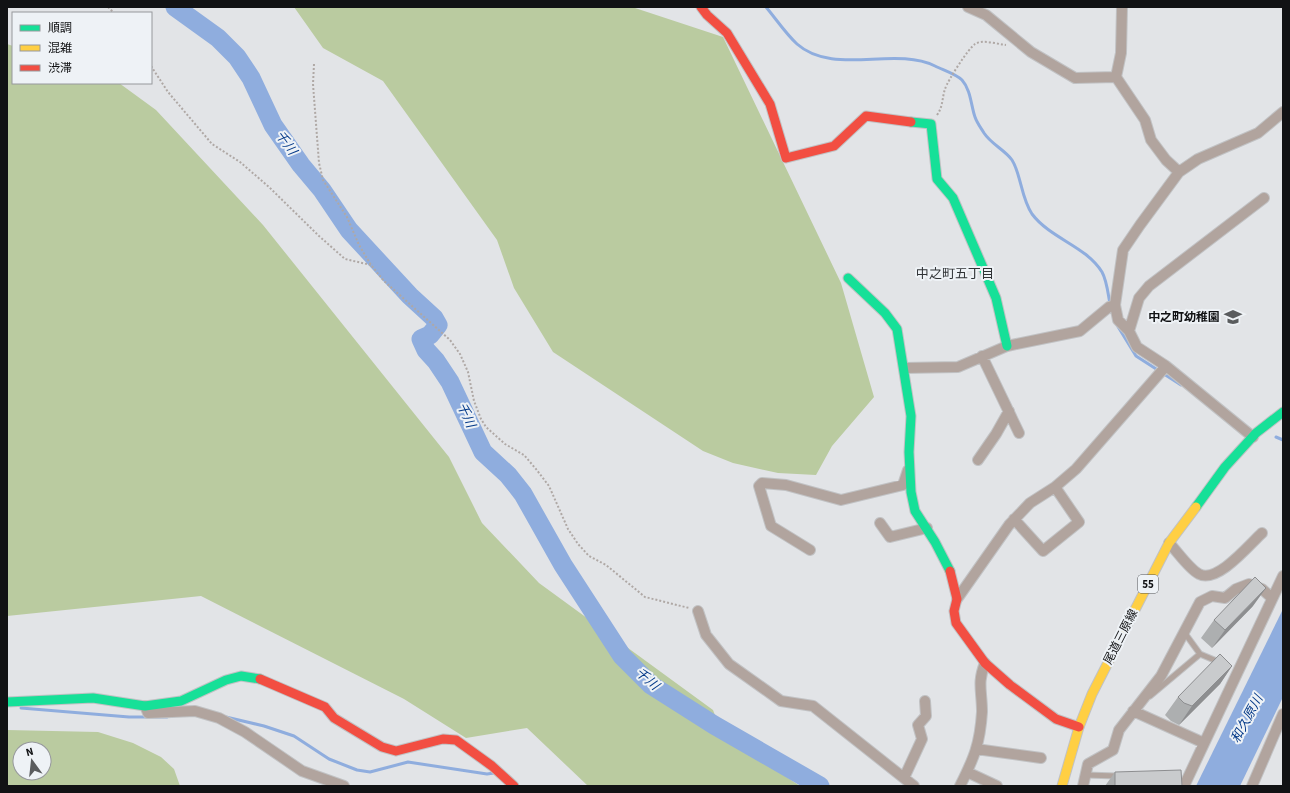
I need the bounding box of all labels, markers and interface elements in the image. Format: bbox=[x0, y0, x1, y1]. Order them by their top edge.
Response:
legend bbox=[12, 12, 152, 84]
text: 順調 bbox=[48, 20, 72, 37]
text: 混雑 bbox=[48, 40, 72, 57]
text: 渋滞 bbox=[48, 60, 72, 77]
water label: 千川 bbox=[271, 127, 302, 160]
district label: 中之町五丁目 bbox=[916, 265, 994, 283]
school or university icon: 中之町幼稚園 bbox=[1223, 307, 1243, 327]
place label: 中之町幼稚園 bbox=[1148, 309, 1220, 326]
water label: 千川 bbox=[452, 399, 480, 432]
road number: 55 bbox=[1138, 575, 1158, 593]
street label: 尾道三原線 bbox=[1100, 606, 1142, 668]
water label: 千川 bbox=[631, 664, 664, 696]
water label: 和久原川 bbox=[1227, 690, 1268, 746]
north arrow bbox=[12, 741, 52, 781]
text: N bbox=[24, 744, 35, 760]

